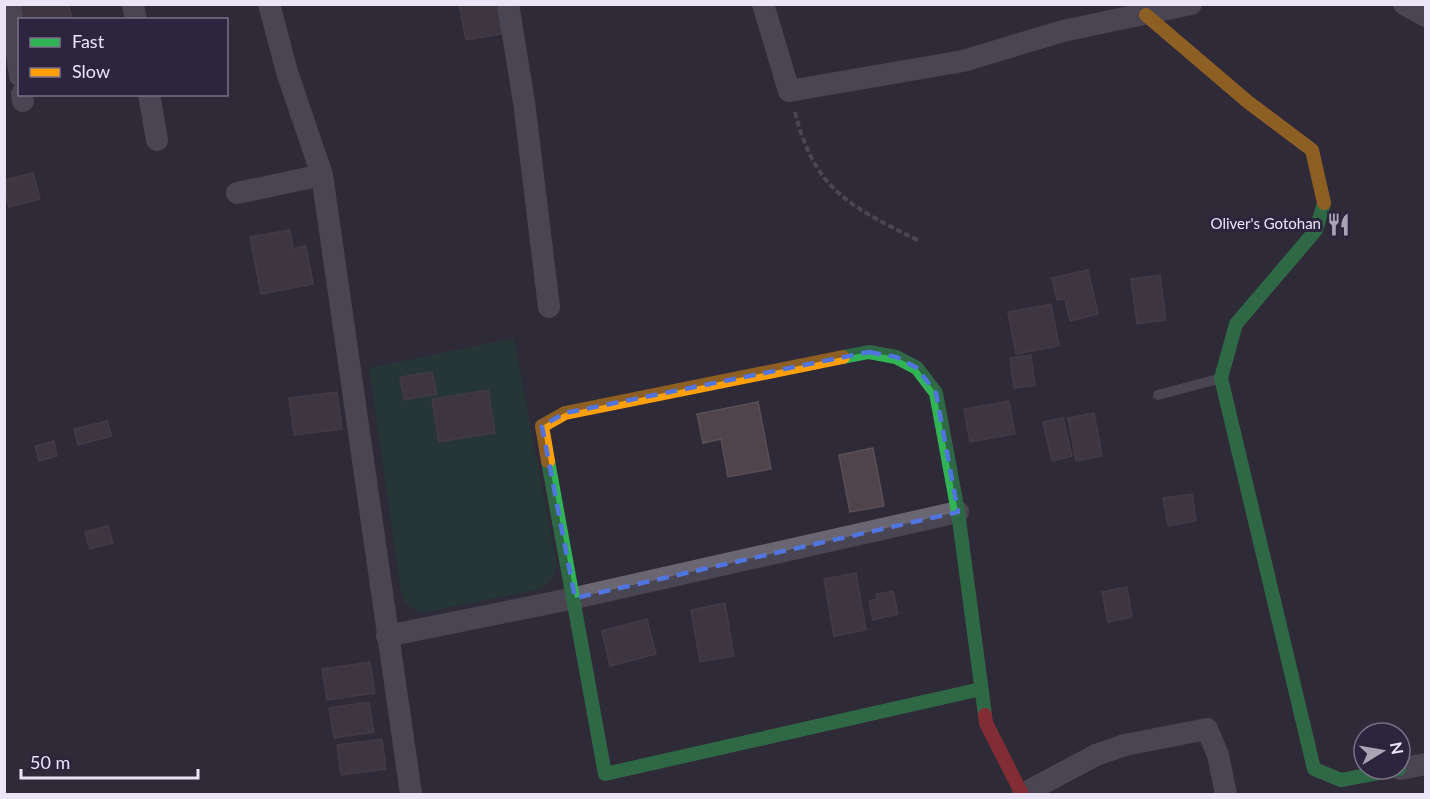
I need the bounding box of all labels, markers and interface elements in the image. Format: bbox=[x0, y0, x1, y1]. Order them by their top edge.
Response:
legend bbox=[18, 18, 228, 96]
text: Fast bbox=[72, 30, 105, 52]
text: Slow bbox=[72, 60, 110, 82]
restaurant icon: Oliver's Gotohan bbox=[1326, 211, 1352, 237]
place label: Oliver's Gotohan bbox=[1211, 214, 1321, 232]
north arrow bbox=[1352, 721, 1412, 781]
text: N bbox=[1387, 740, 1408, 756]
scale bar bbox=[21, 742, 198, 780]
text: 50 m bbox=[30, 751, 70, 773]

